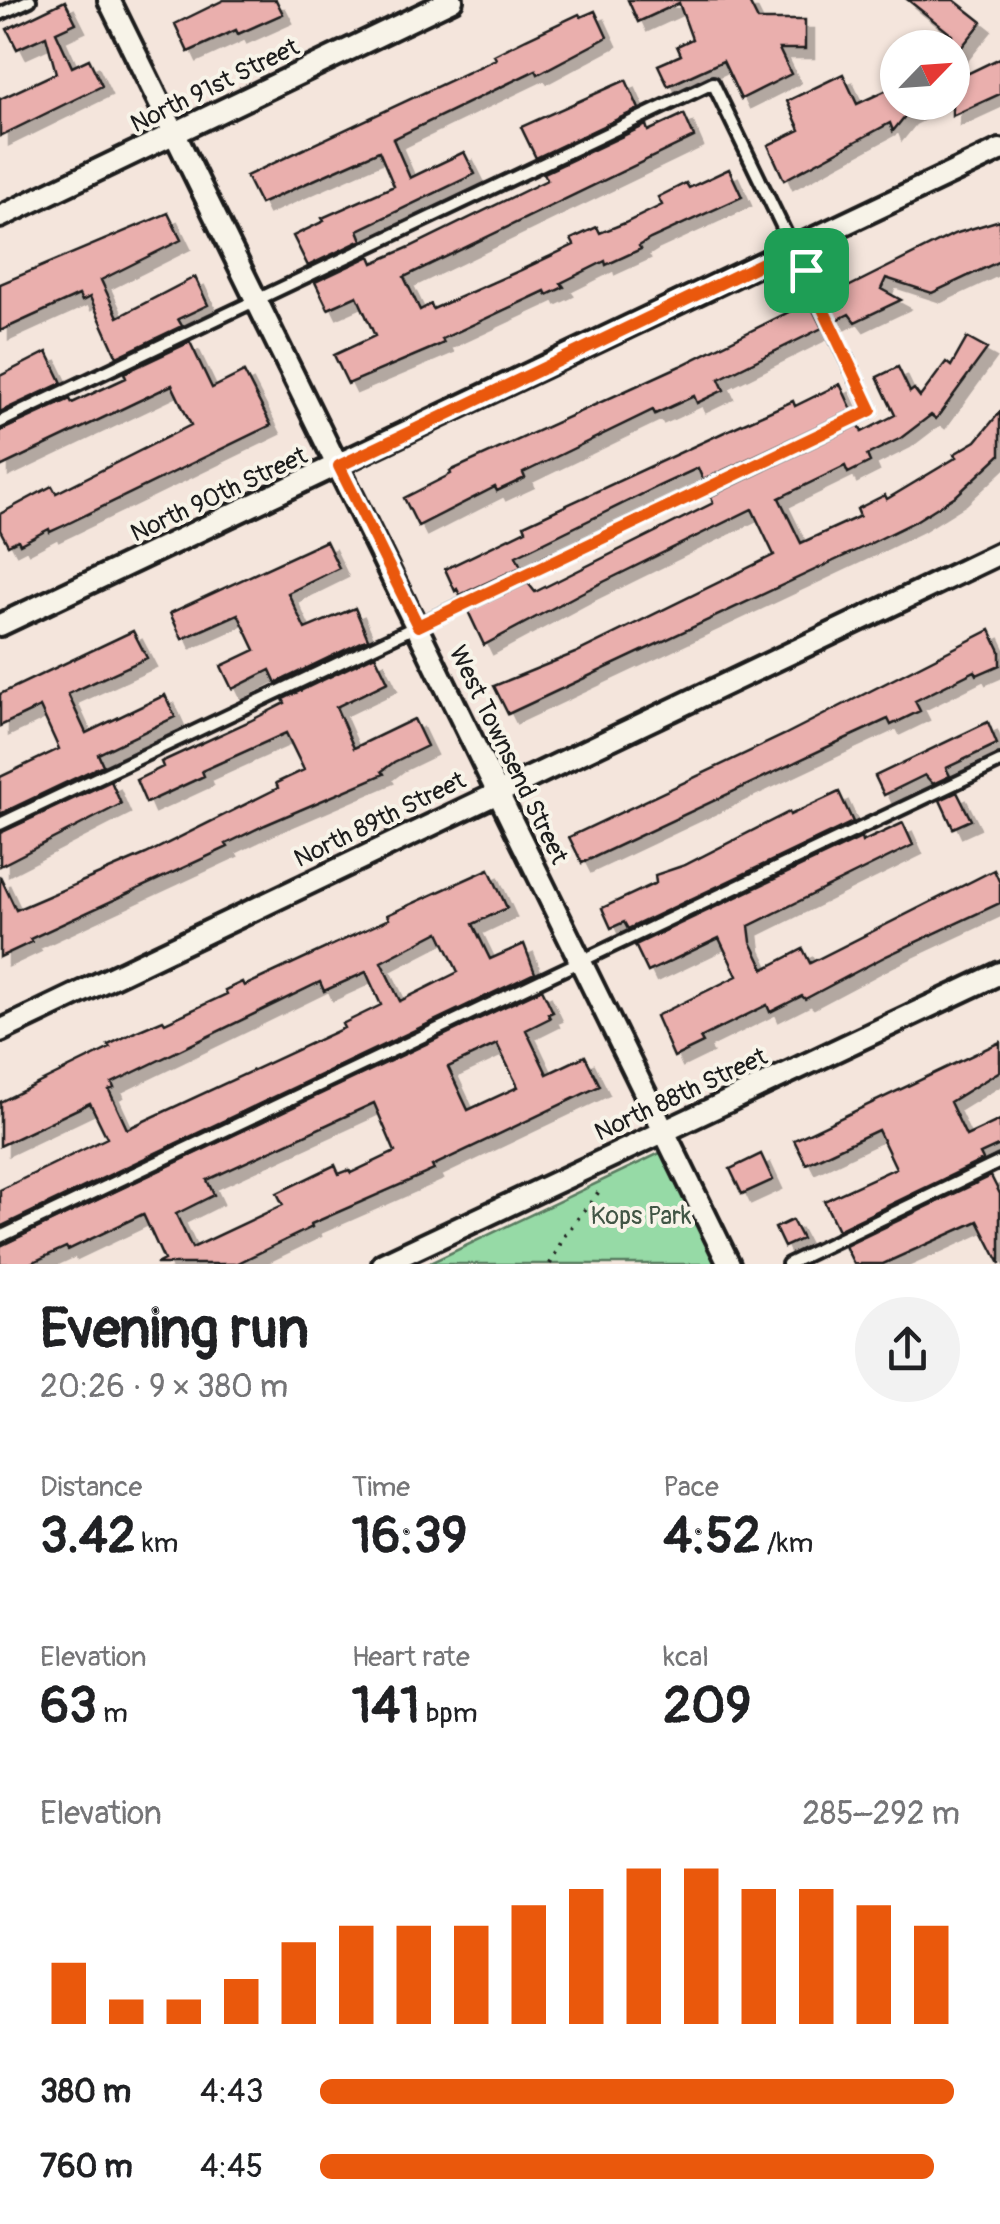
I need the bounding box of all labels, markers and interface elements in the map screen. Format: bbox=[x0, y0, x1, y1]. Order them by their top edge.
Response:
north arrow bbox=[880, 30, 970, 120]
map controls bbox=[880, 30, 970, 120]
street label: North 91st Street bbox=[126, 31, 305, 140]
pin bbox=[764, 228, 849, 313]
icon: arrive bbox=[779, 243, 834, 298]
street label: North 90th Street bbox=[126, 440, 313, 550]
street label: West Townsend Street bbox=[442, 641, 575, 870]
street label: North 89th Street bbox=[289, 765, 472, 875]
street label: North 88th Street bbox=[590, 1041, 773, 1148]
park label: Kops Park bbox=[591, 1201, 692, 1232]
text: Evening run bbox=[40, 1295, 309, 1364]
button: share bbox=[855, 1297, 960, 1402]
text: 20:26 · 9 × 380 m bbox=[40, 1367, 288, 1407]
text: Distance bbox=[40, 1470, 142, 1505]
text: Time bbox=[352, 1470, 410, 1505]
text: Pace bbox=[663, 1470, 719, 1505]
text: 3.42 bbox=[40, 1505, 136, 1568]
text: 16:39 bbox=[352, 1505, 467, 1568]
text: 4:52 bbox=[663, 1505, 761, 1568]
text: km bbox=[136, 1526, 178, 1561]
text: /km bbox=[761, 1526, 813, 1561]
text: Elevation bbox=[40, 1640, 147, 1675]
text: Heart rate bbox=[352, 1640, 470, 1675]
text: kcal bbox=[663, 1640, 709, 1675]
text: 63 bbox=[40, 1675, 97, 1738]
text: 141 bbox=[352, 1675, 420, 1738]
text: 209 bbox=[663, 1675, 751, 1738]
text: m bbox=[97, 1696, 128, 1731]
text: bpm bbox=[420, 1696, 478, 1731]
text: Elevation bbox=[40, 1794, 162, 1834]
text: 285–292 m bbox=[802, 1794, 960, 1834]
text: 380 m bbox=[40, 2072, 131, 2112]
text: 4:43 bbox=[200, 2072, 264, 2112]
text: 760 m bbox=[40, 2147, 133, 2187]
text: 4:45 bbox=[200, 2147, 263, 2187]

